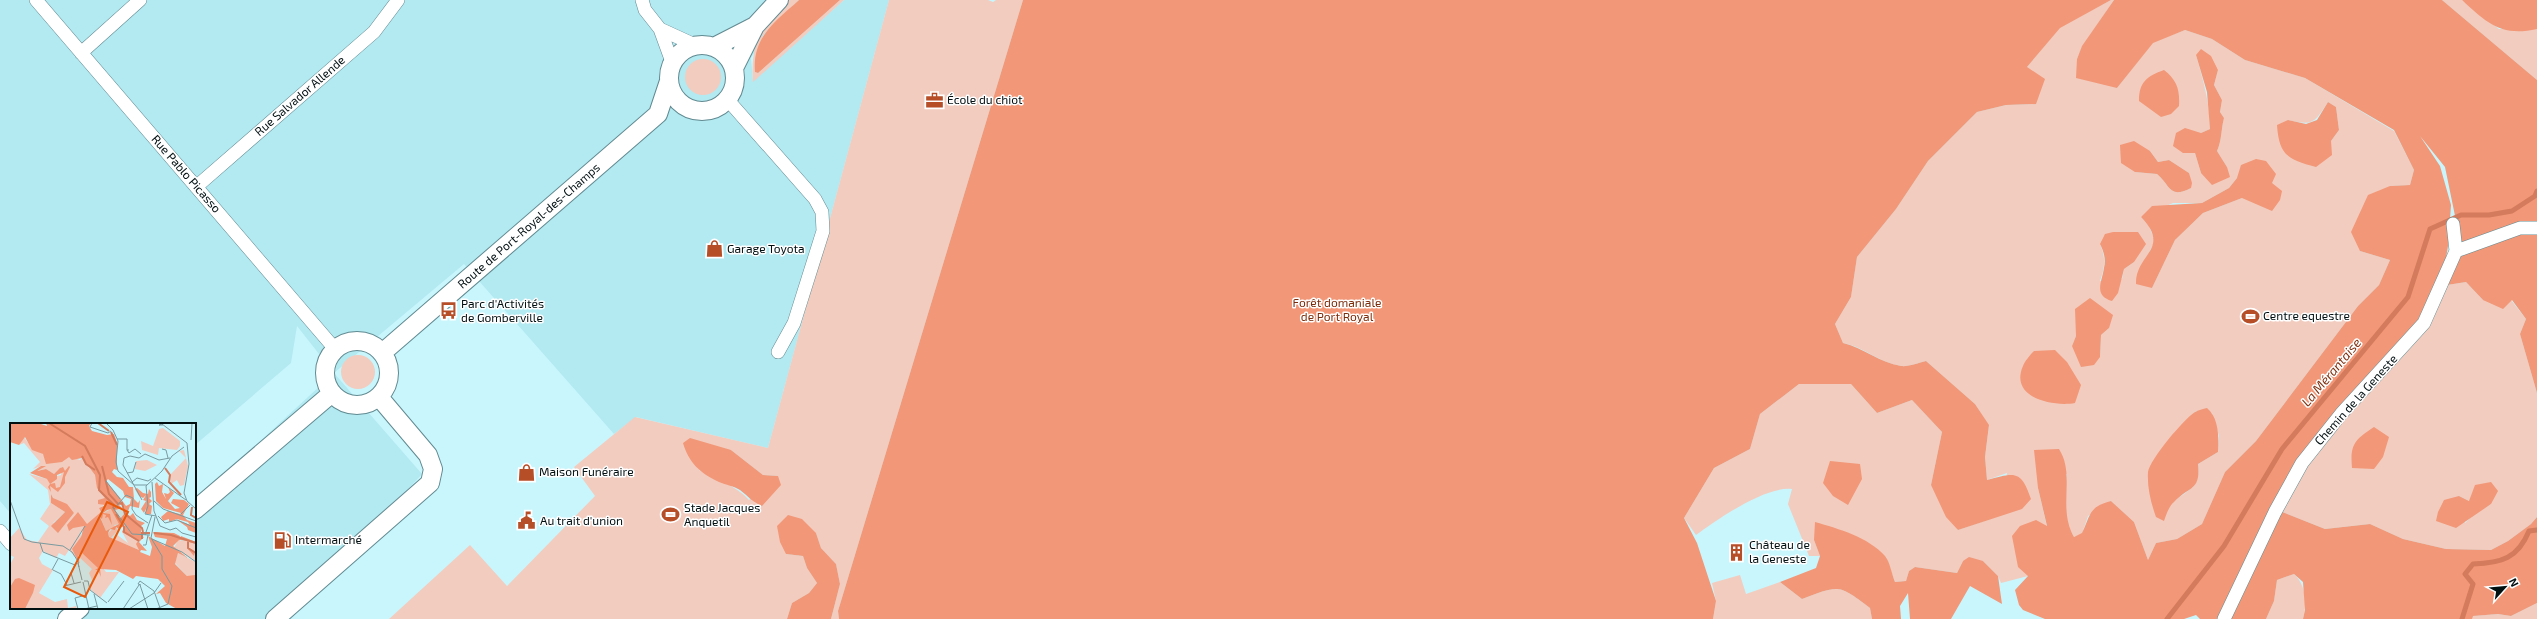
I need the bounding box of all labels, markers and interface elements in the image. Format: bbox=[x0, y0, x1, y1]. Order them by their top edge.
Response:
street label: Rue Salvador Allende bbox=[251, 52, 347, 138]
office icon: École du chiot bbox=[924, 90, 944, 110]
place label: École du chiot bbox=[947, 92, 1023, 106]
street label: Rue Pablo Picasso bbox=[149, 132, 224, 215]
street label: Route de Port-Royal-des-Champs bbox=[454, 160, 602, 291]
shop icon: Garage Toyota bbox=[704, 239, 724, 259]
place label: Garage Toyota bbox=[727, 241, 805, 255]
park label: Forêt domaniale de Port Royal bbox=[1293, 295, 1381, 323]
place label: Parc d'Activités de Gomberville bbox=[461, 296, 544, 324]
bus stop icon: Parc d'Activités de Gomberville bbox=[438, 301, 458, 321]
sports icon: Centre equestre bbox=[2240, 306, 2260, 326]
place label: Centre equestre bbox=[2263, 308, 2350, 322]
water label: La Mérantaise bbox=[2298, 335, 2364, 409]
street label: Chemin de la Geneste bbox=[2311, 351, 2400, 447]
inset map bbox=[10, 423, 196, 609]
shop icon: Maison Funéraire bbox=[516, 462, 536, 482]
place label: Maison Funéraire bbox=[539, 464, 634, 478]
place label: Stade Jacques Anquetil bbox=[684, 500, 760, 528]
sports icon: Stade Jacques Anquetil bbox=[661, 505, 681, 525]
public building icon: Au trait d'union bbox=[517, 511, 537, 531]
place label: Au trait d'union bbox=[540, 513, 623, 527]
fuel station icon: Intermarché bbox=[272, 530, 292, 550]
place label: Intermarché bbox=[295, 532, 362, 546]
place label: Château de la Geneste bbox=[1749, 537, 1810, 565]
building icon: Château de la Geneste bbox=[1726, 542, 1746, 562]
north arrow bbox=[2485, 567, 2525, 607]
text: N bbox=[2507, 576, 2522, 589]

